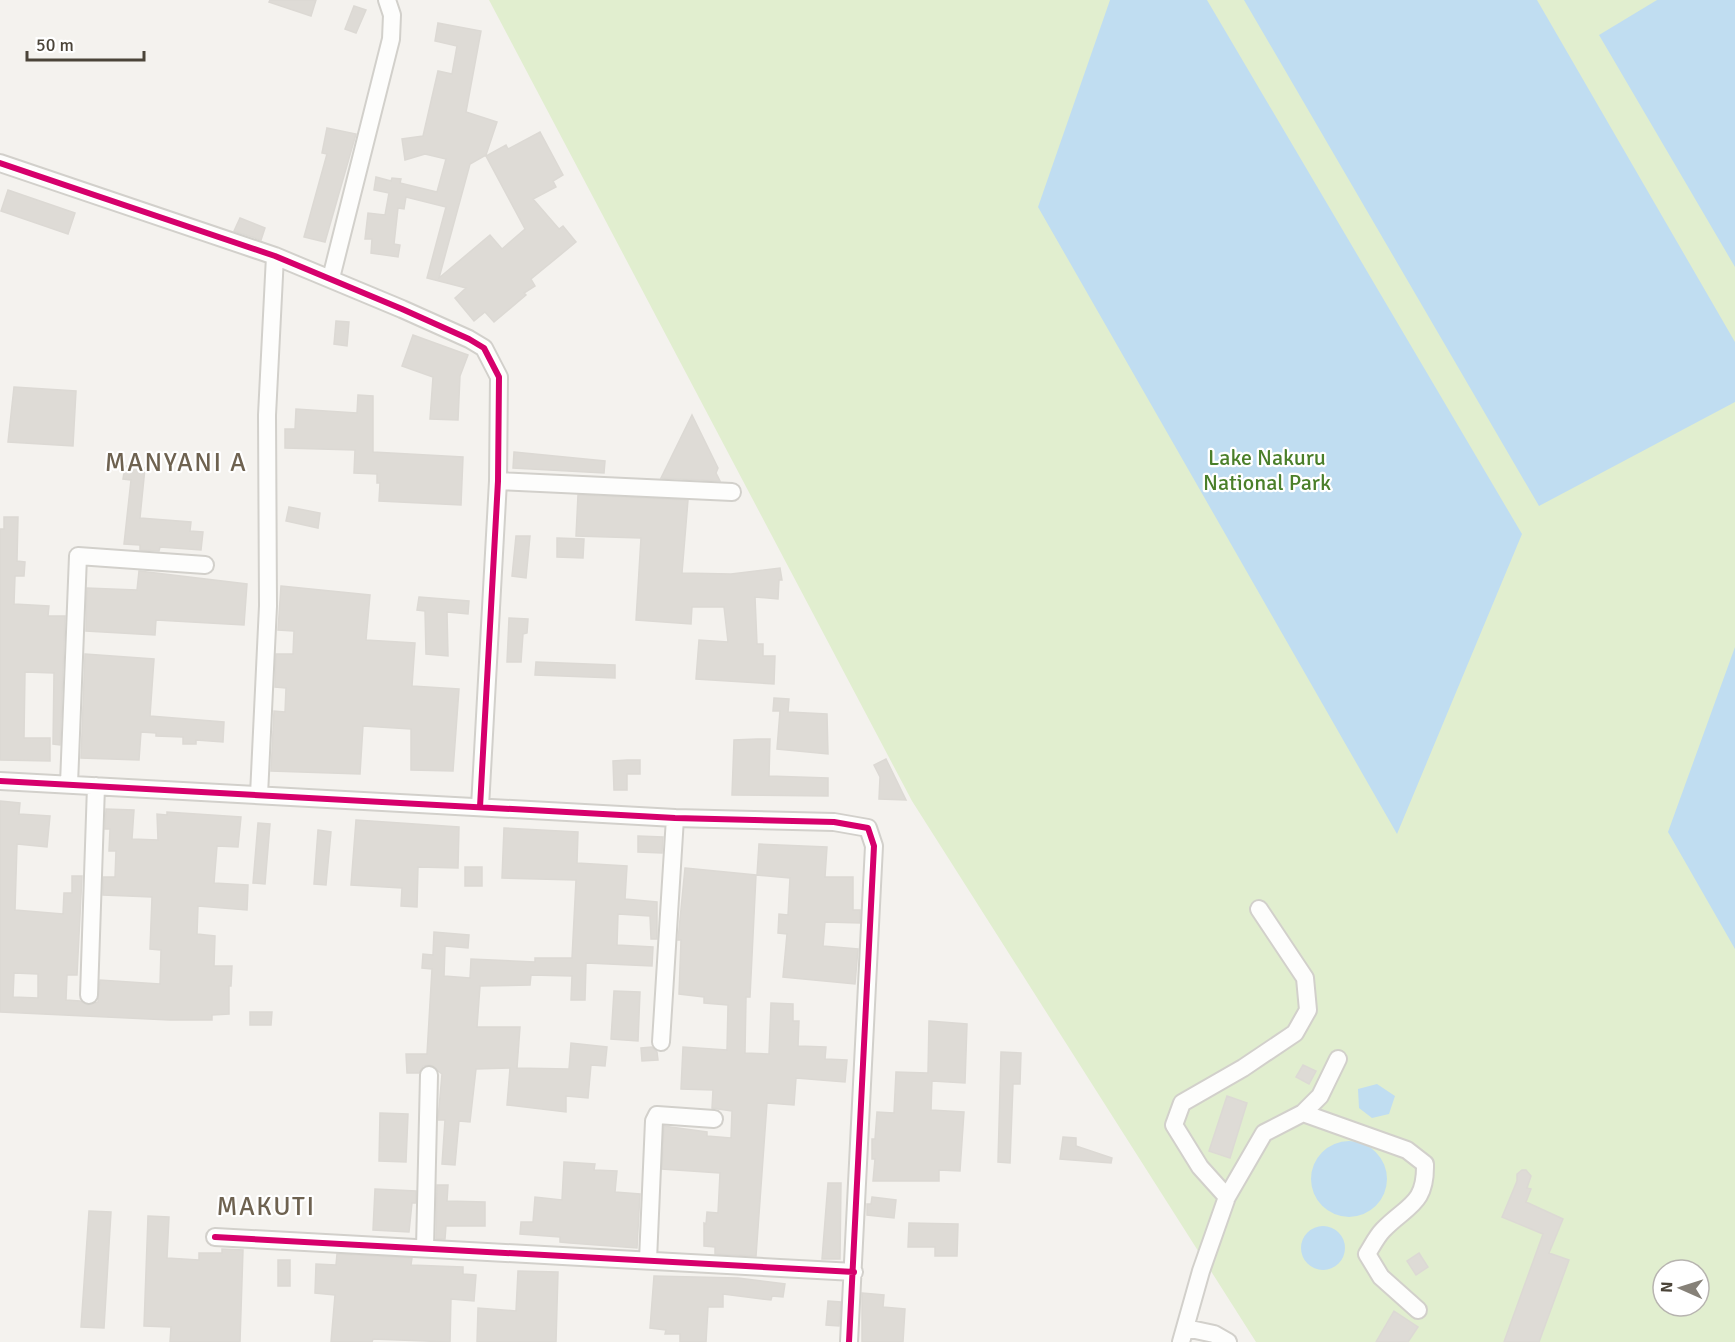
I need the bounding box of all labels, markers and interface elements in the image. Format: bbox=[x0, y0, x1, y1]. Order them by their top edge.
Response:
scale bar bbox=[27, 24, 144, 62]
text: 50 m bbox=[36, 34, 74, 56]
park label: Lake Nakuru National Park bbox=[1203, 444, 1331, 496]
district label: MANYANI A bbox=[105, 447, 247, 479]
district label: MAKUTI bbox=[216, 1191, 316, 1223]
north arrow bbox=[1651, 1258, 1711, 1318]
text: N bbox=[1657, 1281, 1677, 1293]

